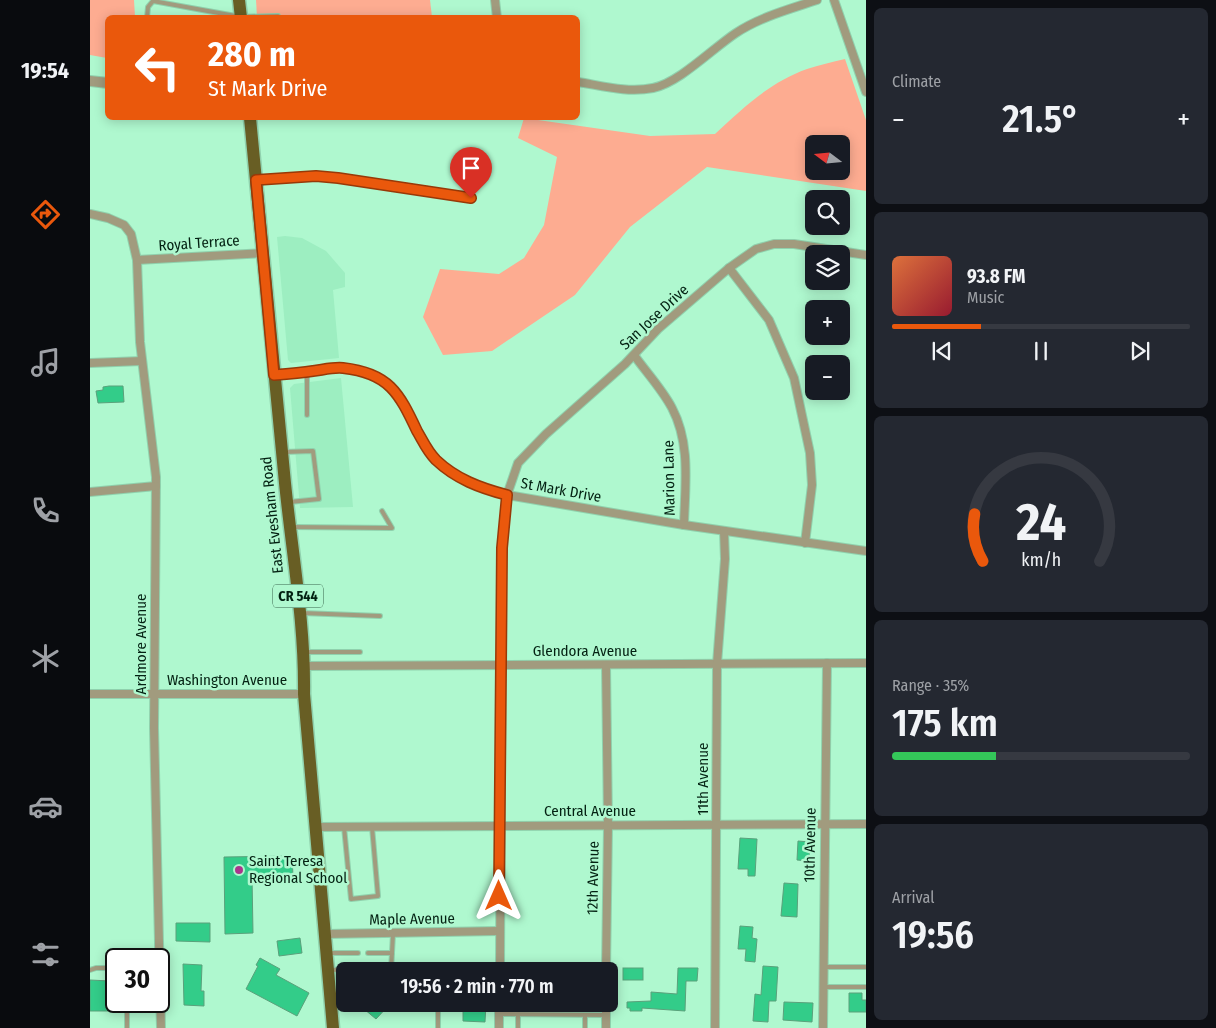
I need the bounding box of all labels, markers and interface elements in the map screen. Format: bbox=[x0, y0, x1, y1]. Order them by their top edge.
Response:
text: 280 m bbox=[208, 33, 296, 75]
icon: left bbox=[125, 35, 190, 100]
text: 19:54 bbox=[21, 57, 69, 84]
text: Climate bbox=[892, 72, 941, 91]
text: St Mark Drive bbox=[208, 75, 327, 102]
text: 21.5° bbox=[1002, 96, 1080, 142]
text: − bbox=[892, 103, 905, 136]
text: + bbox=[1177, 103, 1190, 136]
north arrow bbox=[805, 135, 850, 180]
map controls bbox=[805, 135, 850, 400]
pin bbox=[450, 147, 492, 198]
icon: arrive bbox=[457, 154, 485, 182]
button: search bbox=[805, 190, 850, 235]
icon: directions bbox=[28, 197, 63, 232]
street label: Royal Terrace bbox=[158, 231, 240, 255]
button: layers bbox=[805, 245, 850, 290]
text: 93.8 FM bbox=[967, 265, 1025, 288]
street label: San Jose Drive bbox=[616, 281, 692, 353]
text: Music bbox=[967, 288, 1004, 307]
button: + bbox=[805, 300, 850, 345]
icon: previous bbox=[928, 337, 956, 365]
icon: pause bbox=[1027, 337, 1055, 365]
icon: next bbox=[1126, 337, 1154, 365]
icon: music bbox=[28, 345, 63, 380]
button: − bbox=[805, 355, 850, 400]
street label: Marion Lane bbox=[659, 440, 679, 516]
street label: East Evesham Road bbox=[257, 456, 287, 574]
street label: St Mark Drive bbox=[519, 474, 603, 506]
text: 24 bbox=[1015, 491, 1066, 554]
icon: phone bbox=[28, 493, 63, 528]
text: km/h bbox=[1021, 549, 1061, 571]
road number: CR 544 bbox=[273, 584, 323, 608]
street label: Ardmore Avenue bbox=[132, 594, 150, 695]
icon: climate bbox=[28, 641, 63, 676]
street label: Glendora Avenue bbox=[533, 642, 637, 660]
street label: Washington Avenue bbox=[167, 671, 287, 689]
text: Range · 35% bbox=[892, 676, 969, 695]
text: 175 km bbox=[892, 700, 998, 746]
street label: 11th Avenue bbox=[694, 743, 712, 815]
icon: car bbox=[28, 789, 63, 824]
street label: Central Avenue bbox=[544, 802, 636, 820]
street label: 10th Avenue bbox=[800, 807, 820, 883]
street label: 12th Avenue bbox=[583, 841, 603, 915]
place label: Saint Teresa Regional School bbox=[249, 852, 347, 887]
marker: Saint Teresa Regional School bbox=[233, 864, 245, 876]
position arrow bbox=[472, 869, 524, 921]
text: Arrival bbox=[892, 888, 934, 907]
street label: Maple Avenue bbox=[369, 909, 455, 929]
text: 19:56 bbox=[892, 912, 974, 958]
icon: filters bbox=[28, 937, 63, 972]
speed limit sign: 30 bbox=[105, 948, 170, 1013]
text: 19:56 · 2 min · 770 m bbox=[401, 975, 553, 998]

